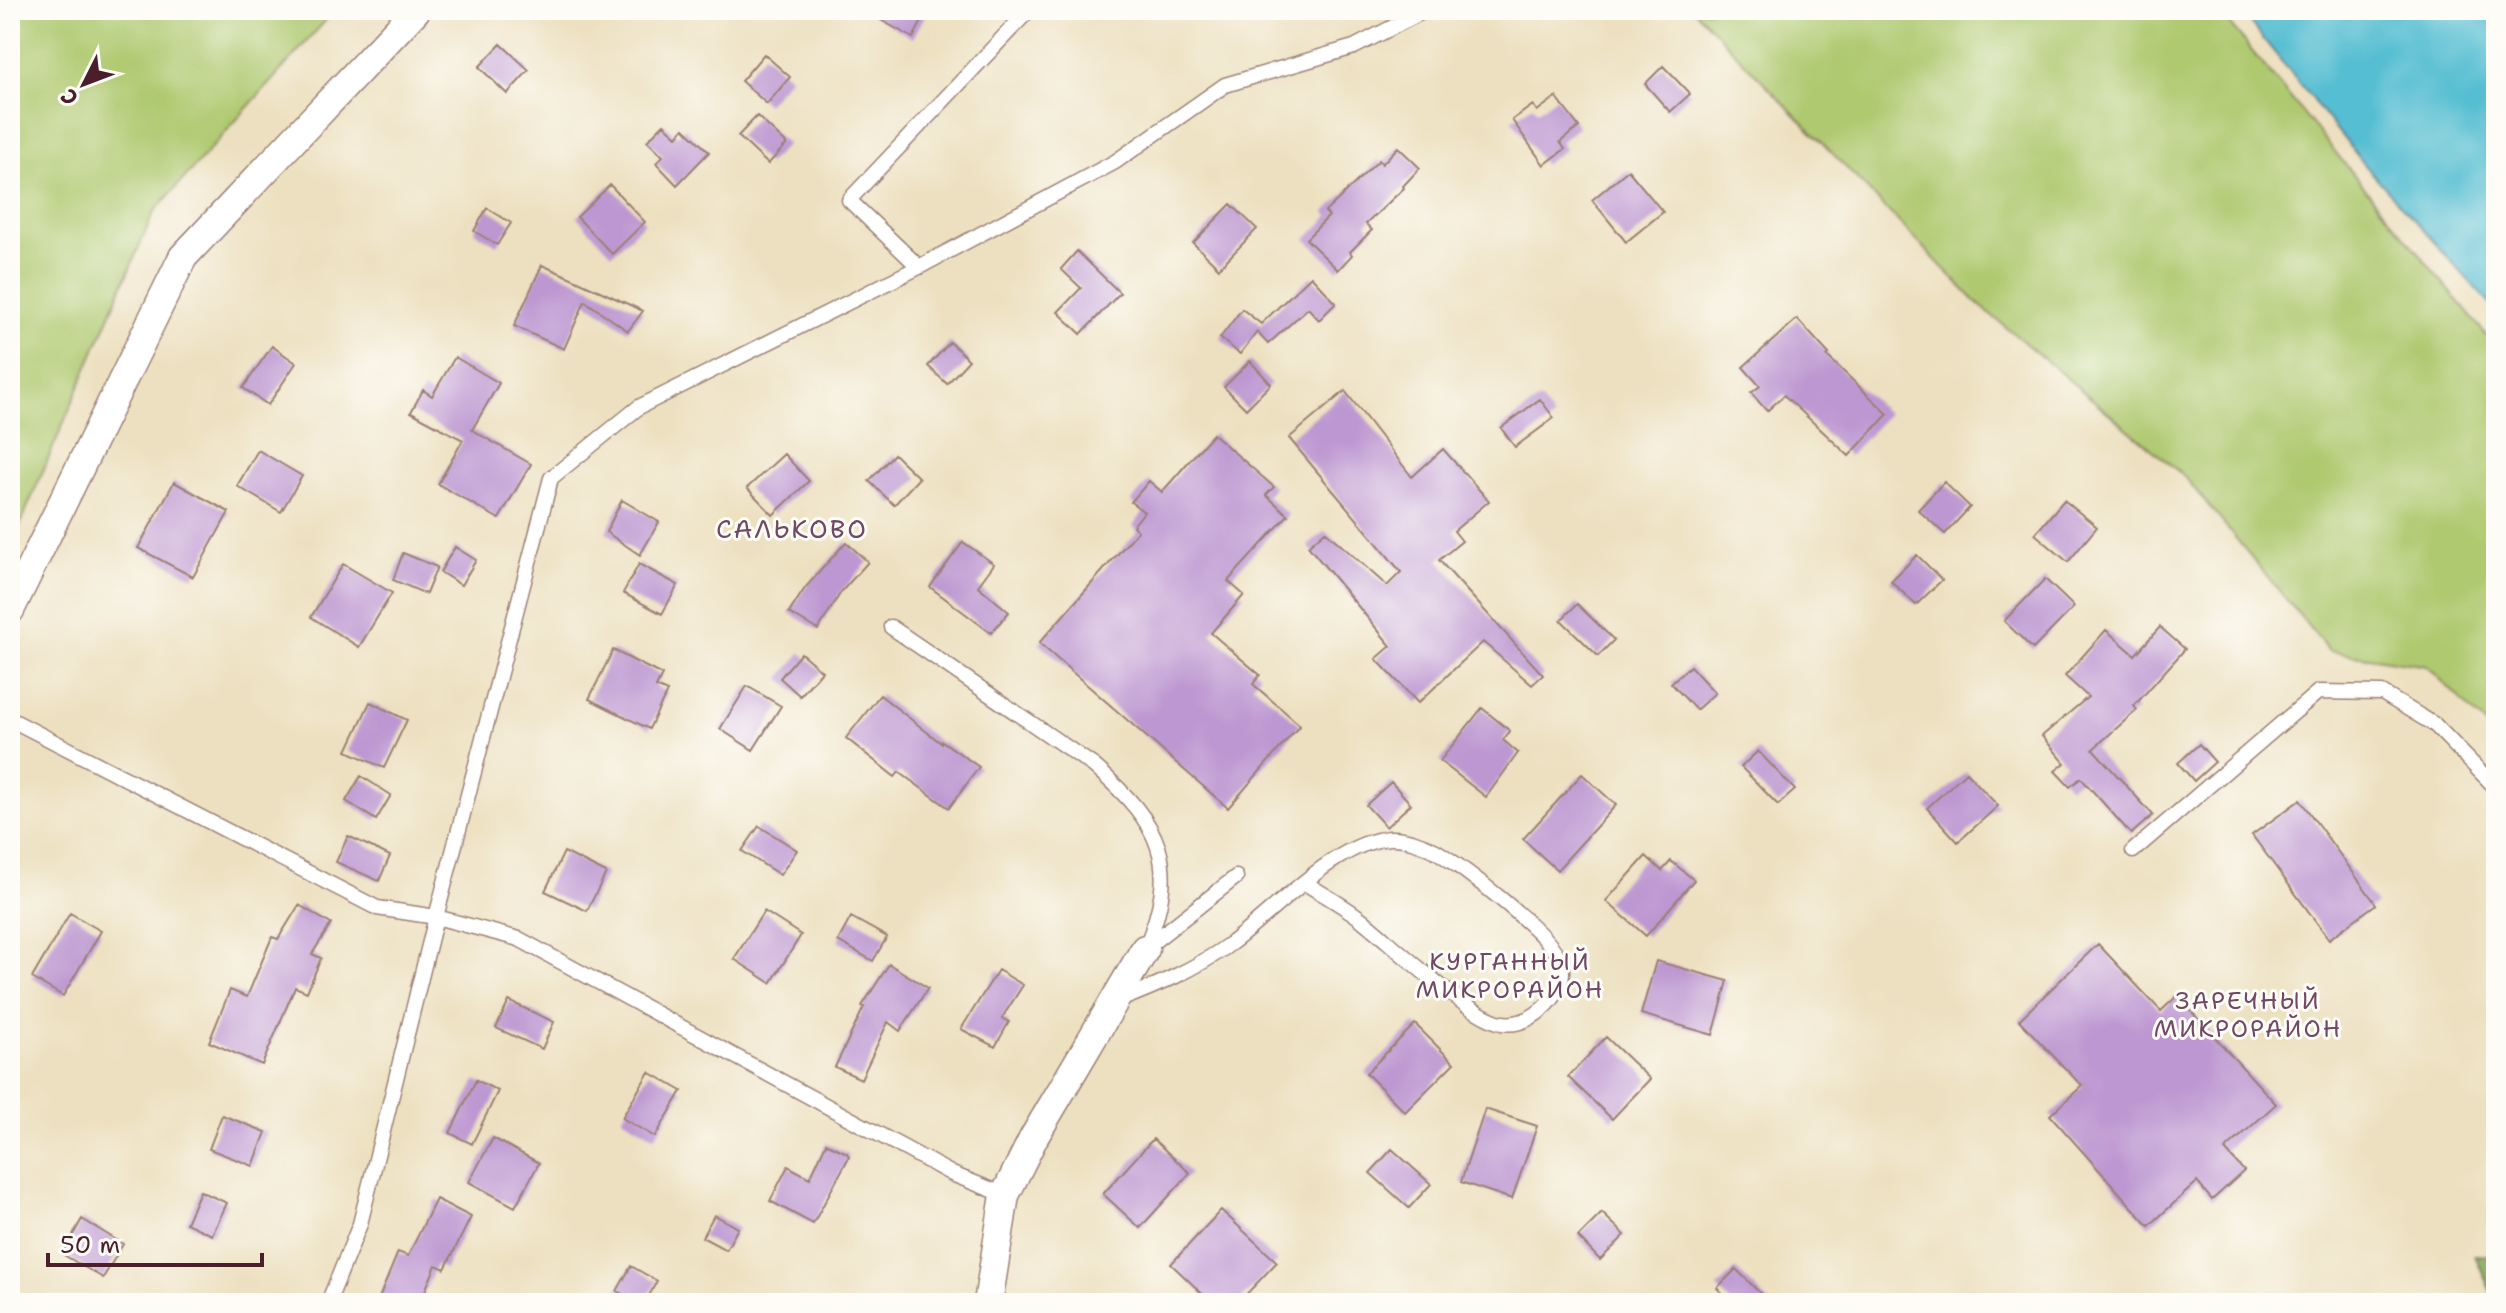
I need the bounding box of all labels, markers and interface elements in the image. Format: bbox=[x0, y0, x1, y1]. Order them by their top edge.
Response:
north arrow bbox=[44, 44, 124, 124]
text: С bbox=[54, 82, 85, 112]
district label: САЛЬКОВО bbox=[716, 511, 868, 546]
district label: КУРГАННЫЙ МИКРОРАЙОН bbox=[1416, 946, 1604, 1006]
district label: ЗАРЕЧНЫЙ МИКРОРАЙОН bbox=[2154, 985, 2342, 1045]
scale bar bbox=[48, 1217, 262, 1267]
text: 50 m bbox=[60, 1229, 120, 1261]

